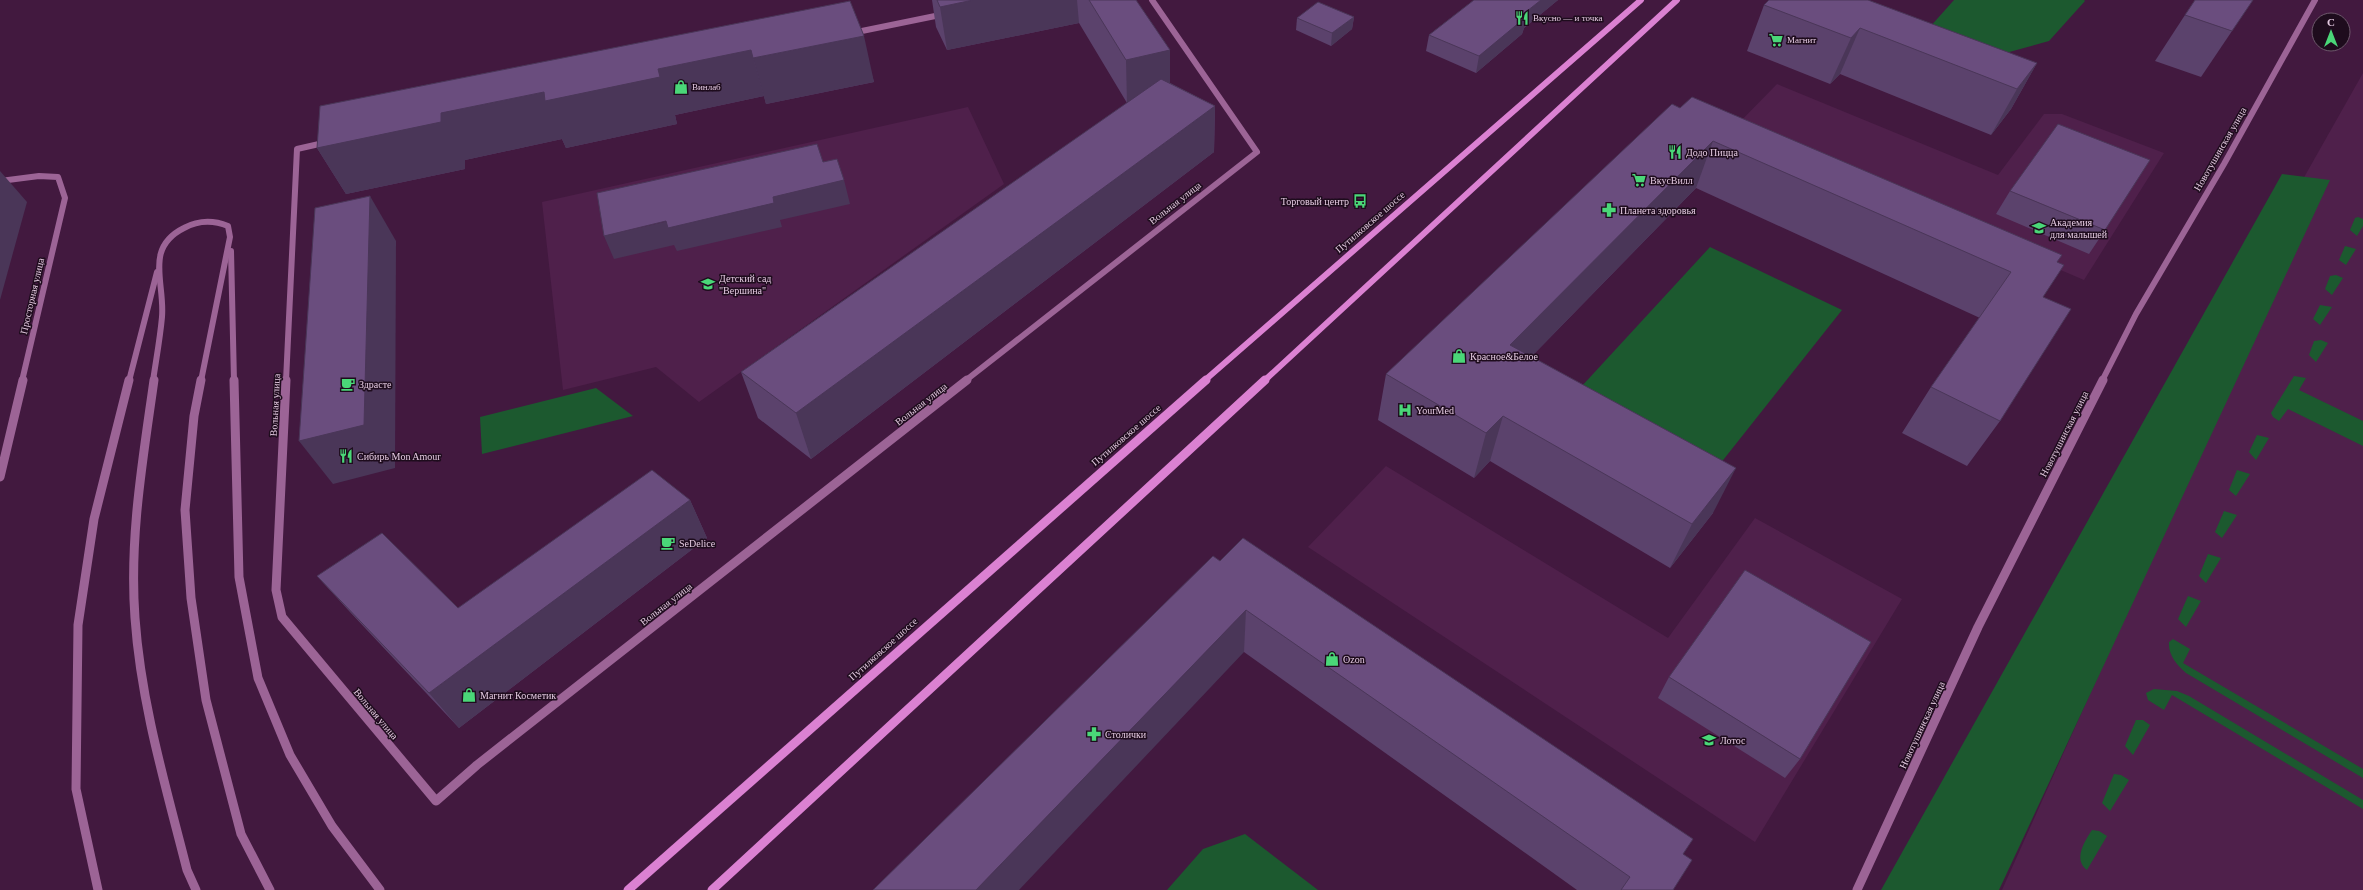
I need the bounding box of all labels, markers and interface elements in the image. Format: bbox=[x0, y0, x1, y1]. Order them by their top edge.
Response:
restaurant icon: Вкусно — и точка bbox=[1514, 10, 1530, 26]
north arrow bbox=[2311, 12, 2351, 52]
place label: Вкусно — и точка bbox=[1533, 13, 1602, 23]
text: С bbox=[2327, 16, 2335, 28]
supermarket icon: Магнит bbox=[1768, 32, 1784, 48]
place label: Магнит bbox=[1787, 35, 1816, 45]
shop icon: Винлаб bbox=[673, 79, 689, 95]
place label: Винлаб bbox=[692, 82, 721, 92]
street label: Новотушинская улица bbox=[2192, 105, 2249, 193]
restaurant icon: Додо Пицца bbox=[1667, 144, 1683, 160]
place label: Додо Пицца bbox=[1686, 147, 1738, 158]
supermarket icon: ВкусВилл bbox=[1631, 172, 1647, 188]
place label: ВкусВилл bbox=[1650, 175, 1693, 186]
street label: Вольная улица bbox=[1147, 179, 1204, 227]
street label: Путилковское шоссе bbox=[1333, 189, 1407, 255]
bus stop icon: Торговый центр bbox=[1352, 193, 1368, 209]
place label: Торговый центр bbox=[1281, 196, 1349, 207]
pharmacy icon: Планета здоровья bbox=[1601, 202, 1617, 218]
place label: Планета здоровья bbox=[1620, 205, 1696, 216]
place label: Академия для малышей bbox=[2050, 217, 2108, 240]
school or university icon: Академия для малышей bbox=[2031, 220, 2047, 236]
street label: Просторная улица bbox=[18, 256, 46, 335]
place label: Детский сад "Вершина" bbox=[719, 273, 771, 296]
school or university icon: Детский сад "Вершина" bbox=[700, 276, 716, 292]
shop icon: Красное&Белое bbox=[1451, 348, 1467, 364]
place label: Красное&Белое bbox=[1470, 351, 1539, 362]
street label: Вольная улица bbox=[268, 373, 282, 437]
cafe icon: Здрасте bbox=[340, 376, 356, 392]
place label: Здрасте bbox=[359, 379, 392, 390]
street label: Вольная улица bbox=[893, 380, 950, 428]
street label: Новотушинская улица bbox=[2038, 389, 2091, 479]
street label: Путилковское шоссе bbox=[1089, 402, 1163, 468]
hospital icon: YourMed bbox=[1397, 402, 1413, 418]
place label: YourMed bbox=[1416, 405, 1454, 416]
restaurant icon: Сибирь Mon Amour bbox=[338, 448, 354, 464]
place label: Сибирь Mon Amour bbox=[357, 451, 441, 462]
cafe icon: SeDelice bbox=[660, 535, 676, 551]
place label: SeDelice bbox=[679, 538, 716, 549]
street label: Вольная улица bbox=[638, 580, 695, 628]
street label: Путилковское шоссе bbox=[847, 615, 920, 683]
shop icon: Ozon bbox=[1324, 651, 1340, 667]
place label: Ozon bbox=[1343, 654, 1365, 665]
street label: Новотушинская улица bbox=[1897, 679, 1947, 770]
street label: Вольная улица bbox=[352, 686, 401, 742]
shop icon: Магнит Косметик bbox=[461, 687, 477, 703]
place label: Магнит Косметик bbox=[480, 690, 556, 701]
pharmacy icon: Столички bbox=[1086, 726, 1102, 742]
place label: Столички bbox=[1105, 729, 1147, 740]
school or university icon: Лотос bbox=[1701, 732, 1717, 748]
place label: Лотос bbox=[1720, 735, 1746, 746]

